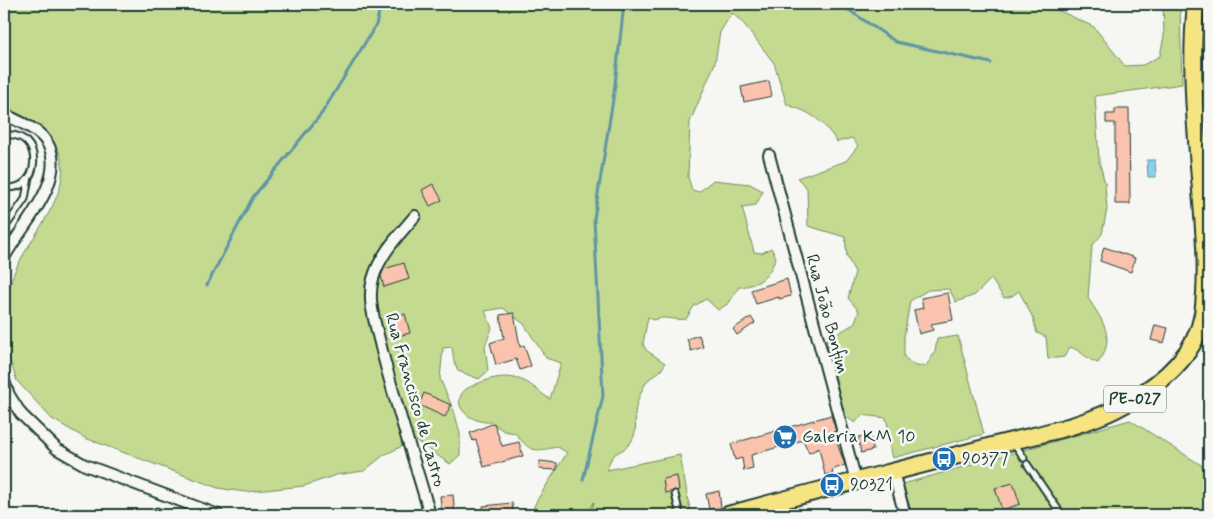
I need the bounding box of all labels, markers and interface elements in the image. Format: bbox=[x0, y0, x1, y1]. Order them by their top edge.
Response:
street label: Rua João Bonfim bbox=[800, 252, 854, 376]
street label: Rua Francisco de Castro bbox=[379, 310, 451, 490]
road number: PE-027 bbox=[1104, 386, 1166, 412]
supermarket icon: Galeria KM 10 bbox=[772, 424, 798, 450]
place label: Galeria KM 10 bbox=[802, 425, 916, 449]
bus stop icon: 90377 bbox=[931, 446, 957, 472]
place label: 90377 bbox=[962, 447, 1008, 471]
bus stop icon: 90321 bbox=[819, 472, 845, 498]
place label: 90321 bbox=[850, 473, 893, 497]

